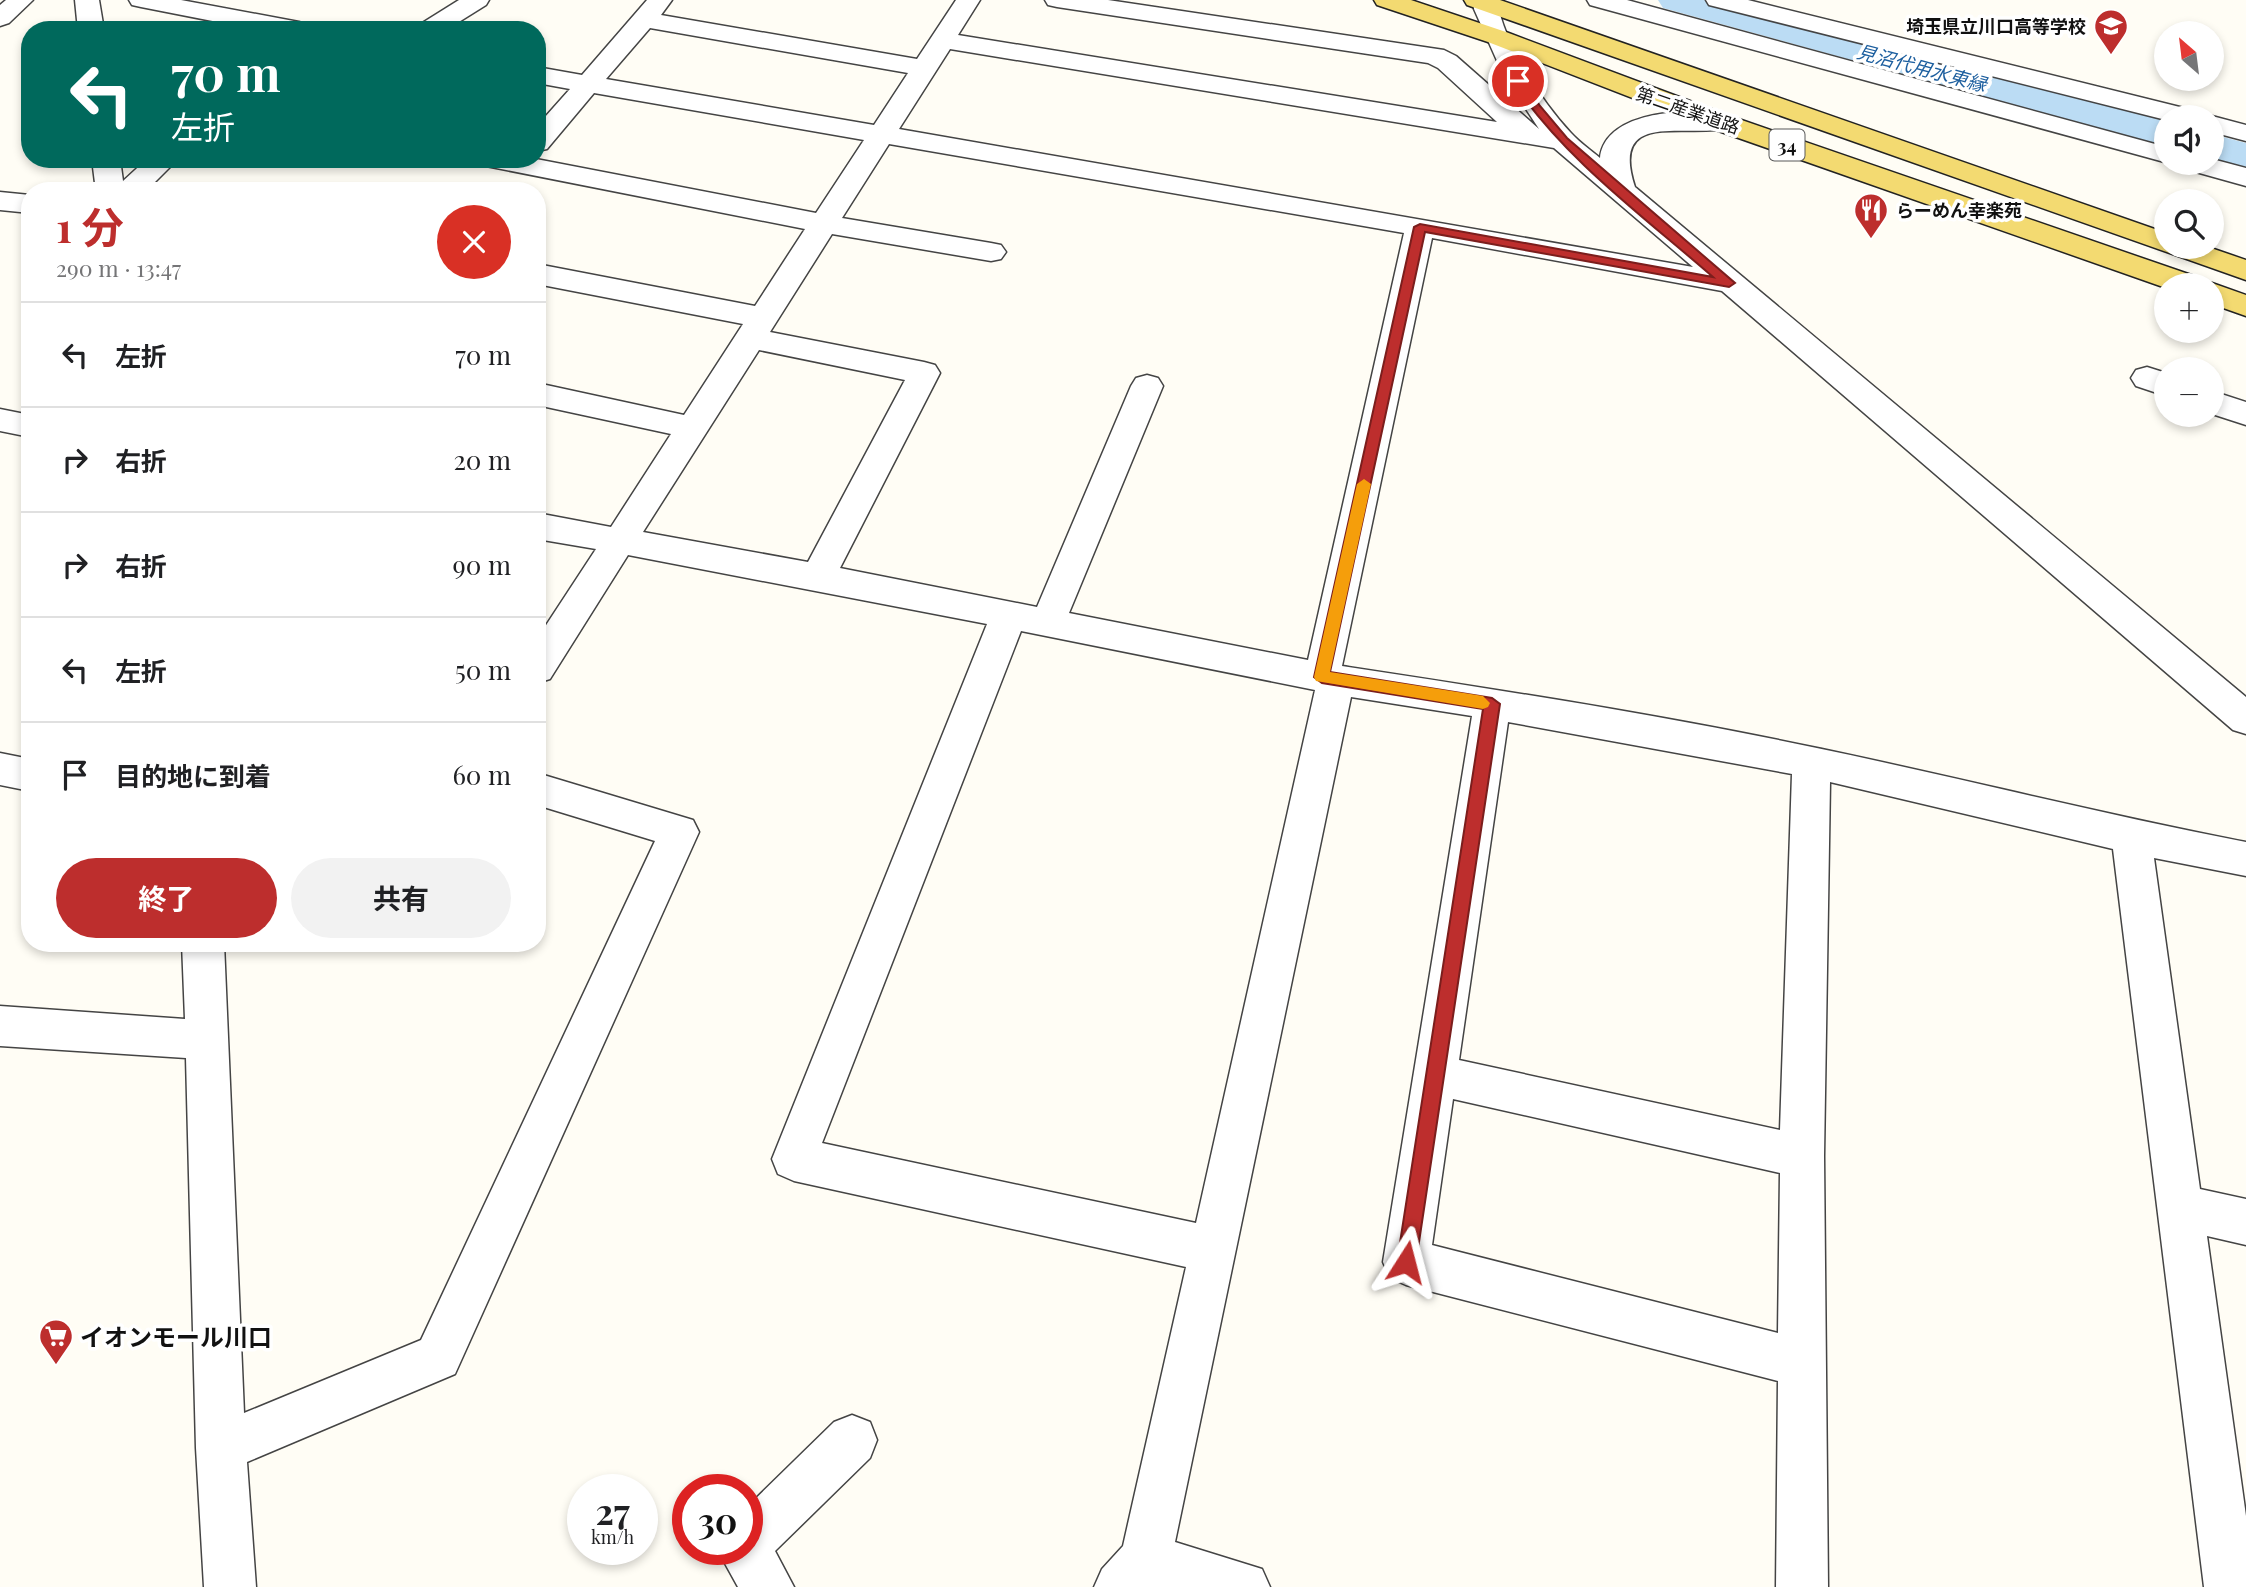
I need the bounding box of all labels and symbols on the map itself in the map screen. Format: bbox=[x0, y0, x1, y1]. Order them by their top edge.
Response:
school or university icon: 埼玉県立川口高等学校 bbox=[2092, 7, 2130, 56]
place label: 埼玉県立川口高等学校 bbox=[1906, 14, 2086, 38]
north arrow bbox=[2154, 21, 2224, 91]
water label: 見沼代用水東縁 bbox=[1854, 37, 1992, 97]
pin bbox=[1488, 51, 1548, 111]
street label: 第二産業道路 bbox=[1633, 81, 1743, 139]
road number: 34 bbox=[1770, 130, 1804, 160]
restaurant icon: らーめん幸楽苑 bbox=[1852, 191, 1890, 240]
place label: らーめん幸楽苑 bbox=[1896, 198, 2022, 222]
position arrow bbox=[1369, 1225, 1443, 1299]
supermarket icon: イオンモール川口 bbox=[37, 1317, 75, 1366]
place label: イオンモール川口 bbox=[80, 1320, 272, 1352]
speed limit sign: 30 bbox=[672, 1474, 763, 1565]

